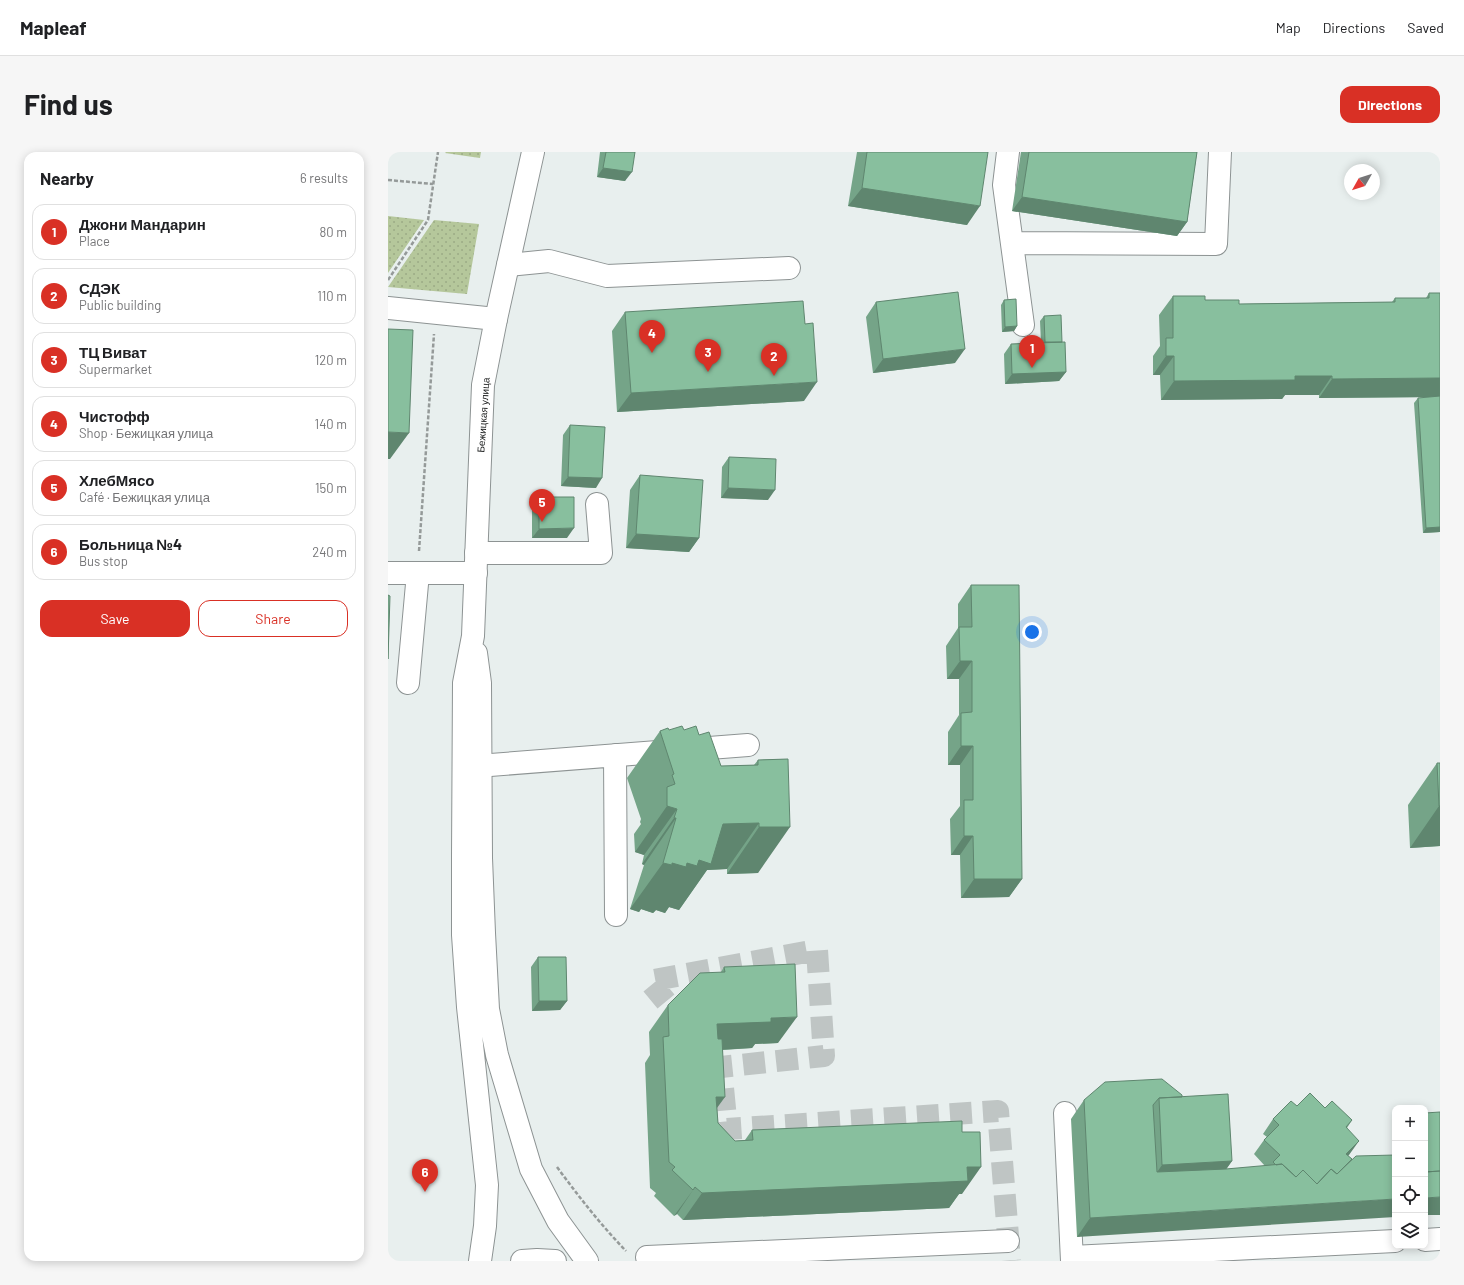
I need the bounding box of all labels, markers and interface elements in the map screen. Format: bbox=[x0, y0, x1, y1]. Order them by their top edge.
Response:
text: Mapleaf bbox=[20, 16, 87, 39]
text: Map bbox=[1276, 19, 1301, 36]
text: Directions bbox=[1323, 19, 1385, 36]
text: Saved bbox=[1407, 19, 1444, 36]
button: Directions bbox=[1340, 86, 1440, 123]
text: Find us bbox=[24, 87, 113, 121]
north arrow bbox=[1344, 164, 1380, 200]
text: Nearby bbox=[40, 168, 94, 188]
text: 6 results bbox=[300, 170, 348, 186]
text: Джони Мандарин bbox=[79, 215, 206, 233]
text: 1 bbox=[52, 224, 56, 240]
text: 80 m bbox=[320, 224, 347, 240]
text: Place bbox=[79, 233, 110, 249]
text: СДЭК bbox=[79, 279, 120, 297]
text: 2 bbox=[50, 288, 58, 304]
text: 110 m bbox=[317, 288, 347, 304]
text: Public building bbox=[79, 297, 161, 313]
pin: 4 bbox=[639, 320, 665, 353]
pin: 1 bbox=[1019, 335, 1045, 368]
pin: 3 bbox=[695, 339, 721, 372]
text: ТЦ Виват bbox=[79, 343, 147, 361]
pin: 2 bbox=[761, 343, 787, 376]
text: 3 bbox=[50, 352, 58, 368]
text: 120 m bbox=[315, 352, 347, 368]
text: Supermarket bbox=[79, 361, 152, 377]
street label: Бежицкая улица bbox=[474, 377, 492, 453]
text: Чистофф bbox=[79, 407, 150, 425]
text: 4 bbox=[50, 416, 58, 432]
text: 140 m bbox=[315, 416, 347, 432]
text: Shop · Бежицкая улица bbox=[79, 425, 213, 441]
text: ХлебМясо bbox=[79, 471, 155, 489]
text: 5 bbox=[50, 480, 58, 496]
text: 150 m bbox=[315, 480, 347, 496]
text: Café · Бежицкая улица bbox=[79, 489, 210, 505]
pin: 5 bbox=[529, 489, 555, 522]
text: Больница №4 bbox=[79, 535, 182, 553]
text: 6 bbox=[51, 544, 57, 560]
text: 240 m bbox=[312, 544, 347, 560]
text: Bus stop bbox=[79, 553, 128, 569]
button: Save bbox=[40, 600, 190, 637]
button: Share bbox=[198, 600, 348, 637]
your location bbox=[1022, 622, 1042, 642]
map controls bbox=[1392, 1105, 1428, 1249]
button: + bbox=[1392, 1105, 1428, 1141]
button: − bbox=[1392, 1141, 1428, 1177]
pin: 6 bbox=[412, 1159, 438, 1192]
button: locate bbox=[1392, 1177, 1428, 1213]
button: layers bbox=[1392, 1213, 1428, 1249]

